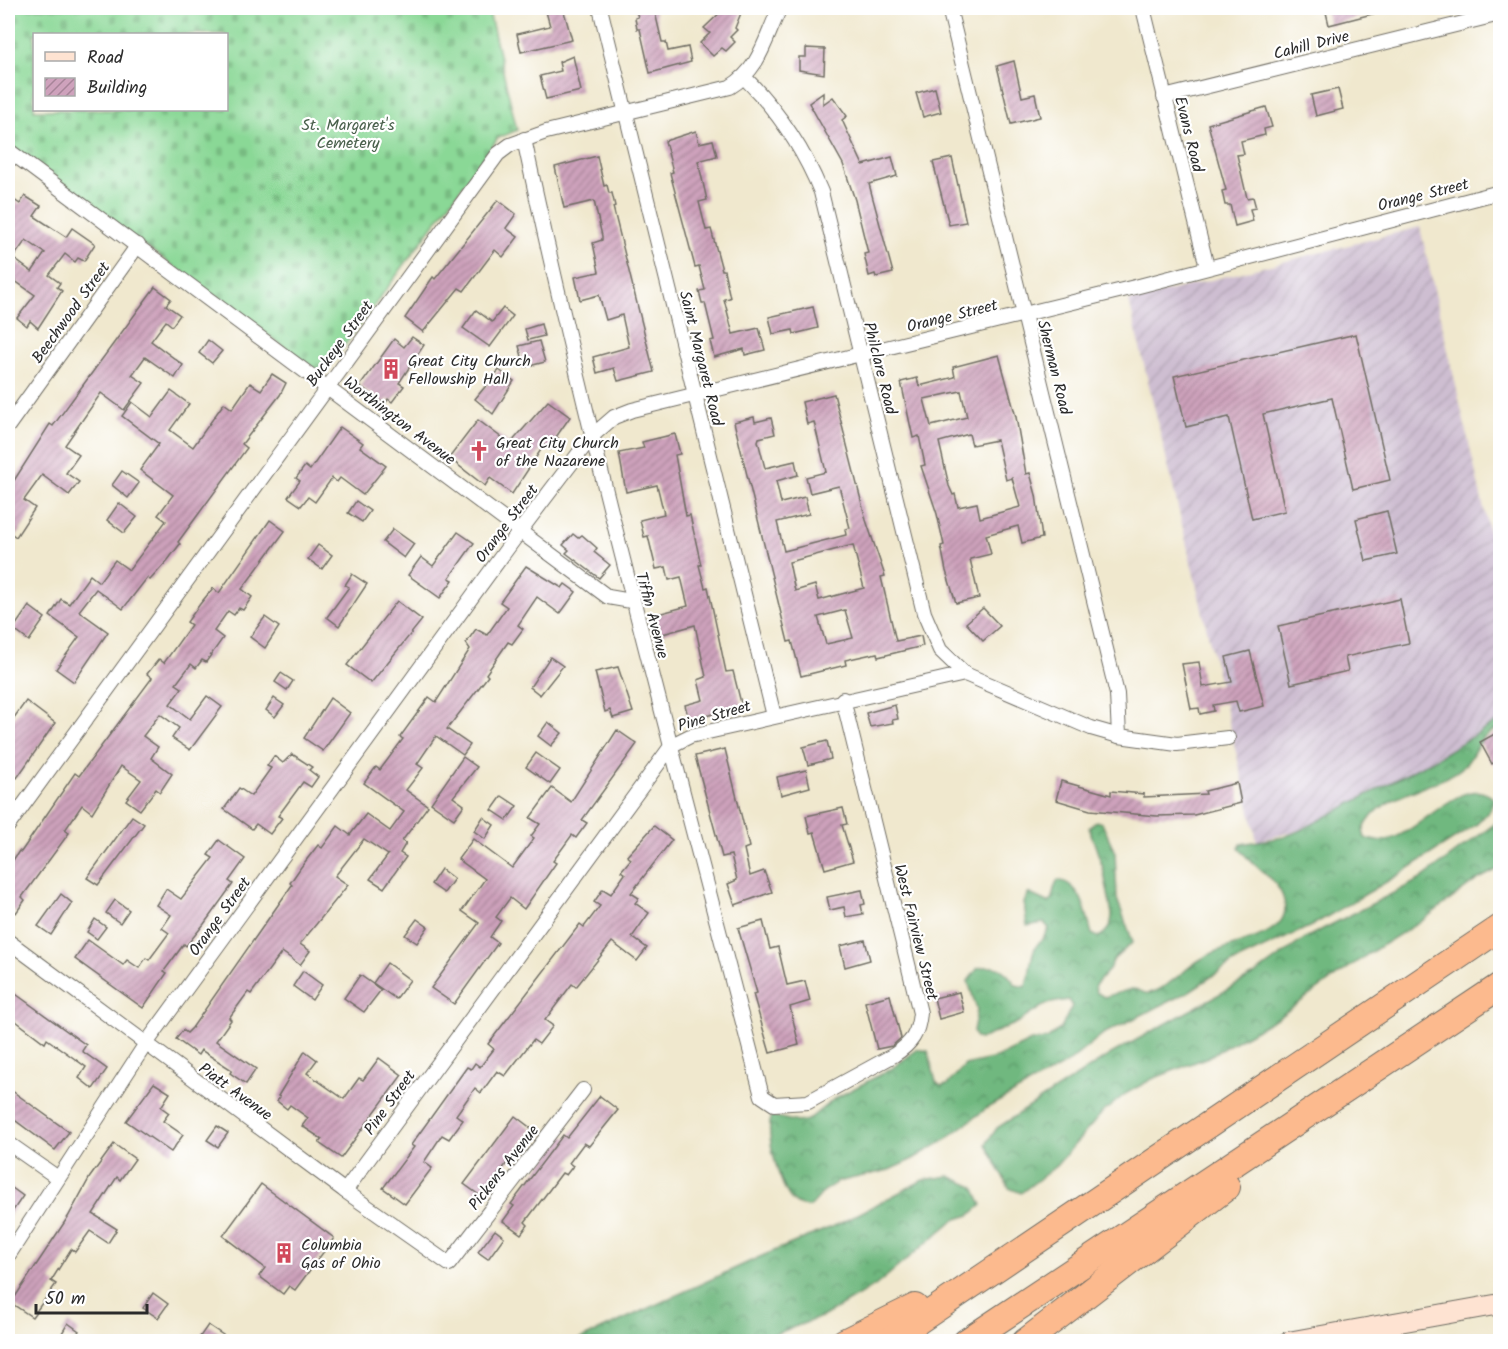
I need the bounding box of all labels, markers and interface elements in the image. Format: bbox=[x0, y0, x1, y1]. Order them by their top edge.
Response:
street label: Cahill Drive bbox=[1271, 24, 1352, 67]
legend bbox=[33, 33, 228, 111]
text: Road bbox=[87, 44, 124, 73]
text: Building bbox=[87, 74, 147, 103]
street label: Evans Road bbox=[1167, 94, 1210, 176]
park label: St. Margaret's Cemetery bbox=[301, 113, 395, 156]
street label: Orange Street bbox=[1375, 172, 1472, 219]
street label: Beechwood Street bbox=[26, 256, 117, 369]
street label: Saint Margaret Road bbox=[672, 288, 730, 430]
street label: Orange Street bbox=[904, 293, 1001, 340]
street label: Buckeye Street bbox=[300, 295, 381, 392]
street label: Sherman Road bbox=[1030, 317, 1078, 418]
street label: Philclare Road bbox=[856, 319, 903, 418]
place label: Great City Church Fellowship Hall bbox=[408, 349, 531, 392]
building icon: Great City Church Fellowship Hall bbox=[379, 357, 403, 381]
street label: Worthington Avenue bbox=[338, 371, 461, 472]
place label: Great City Church of the Nazarene bbox=[496, 431, 619, 474]
church icon: Great City Church of the Nazarene bbox=[467, 439, 491, 463]
street label: Orange Street bbox=[469, 479, 546, 569]
street label: Tiffin Avenue bbox=[628, 569, 675, 662]
street label: Pine Street bbox=[675, 694, 755, 739]
street label: West Fairview Street bbox=[887, 862, 945, 1004]
street label: Orange Street bbox=[183, 871, 258, 962]
street label: Piatt Avenue bbox=[193, 1057, 277, 1128]
street label: Pine Street bbox=[358, 1064, 423, 1141]
street label: Pickens Avenue bbox=[463, 1120, 546, 1216]
place label: Columbia Gas of Ohio bbox=[301, 1233, 381, 1276]
building icon: Columbia Gas of Ohio bbox=[272, 1241, 296, 1265]
scale bar bbox=[36, 1277, 147, 1315]
text: 50 m bbox=[45, 1285, 85, 1314]

